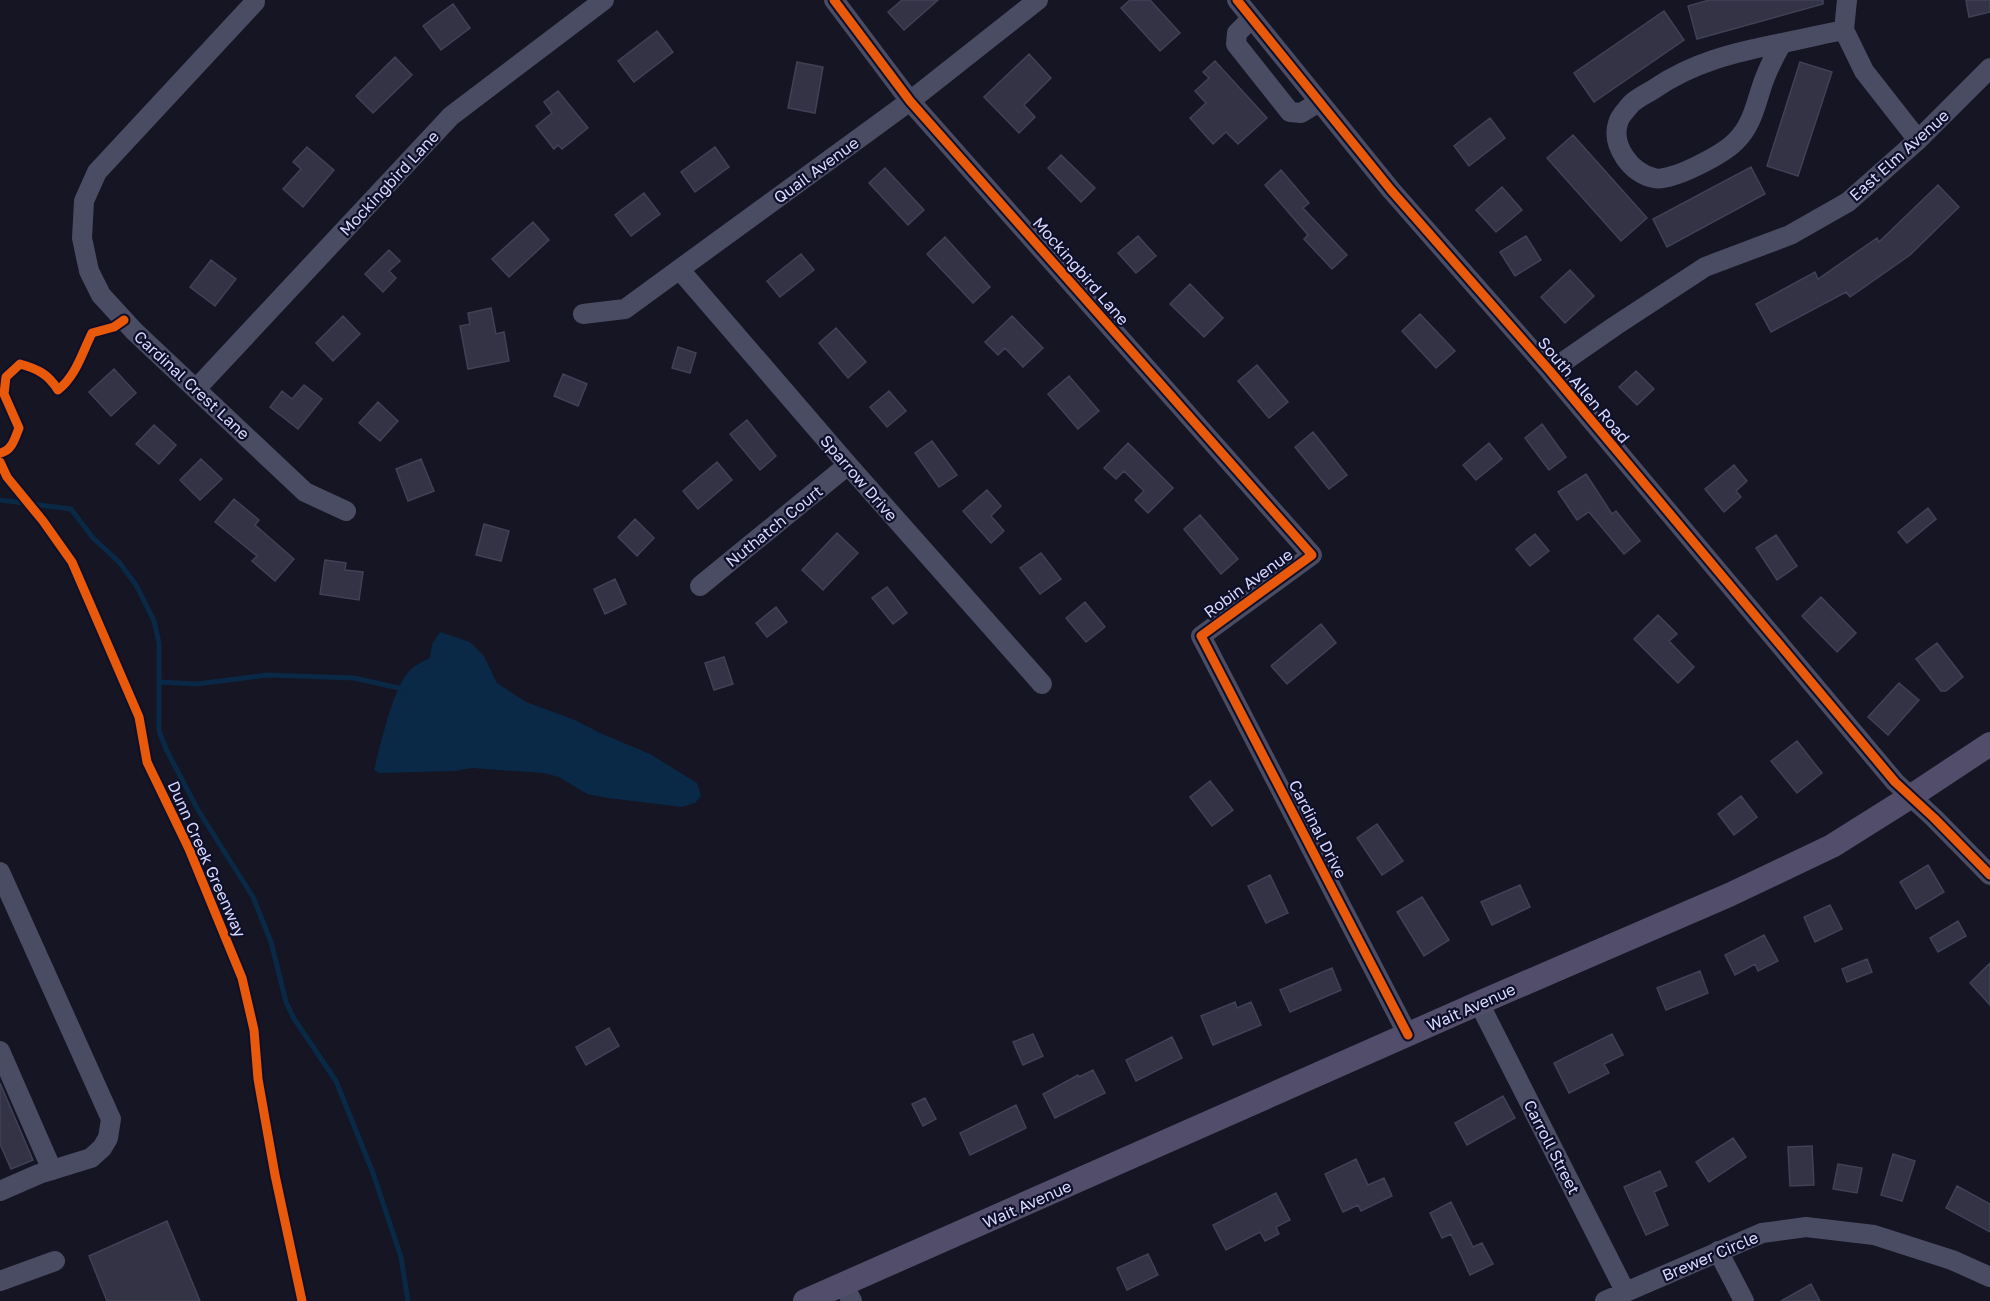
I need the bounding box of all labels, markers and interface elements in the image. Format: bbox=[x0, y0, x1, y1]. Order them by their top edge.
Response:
street label: East Elm Avenue bbox=[1845, 105, 1953, 205]
street label: Mockingbird Lane bbox=[335, 126, 443, 240]
street label: Quail Avenue bbox=[769, 132, 863, 208]
street label: Mockingbird Lane bbox=[1029, 213, 1133, 329]
street label: Cardinal Crest Lane bbox=[130, 326, 254, 444]
street label: South Allen Road bbox=[1534, 333, 1634, 447]
street label: Sparrow Drive bbox=[816, 431, 902, 525]
street label: Nuthatch Court bbox=[721, 481, 827, 571]
street label: Robin Avenue bbox=[1200, 544, 1296, 622]
street label: Cardinal Drive bbox=[1285, 776, 1351, 882]
street label: Dunn Creek Greenway bbox=[163, 778, 251, 940]
street label: Wait Avenue bbox=[1424, 979, 1518, 1035]
street label: Carroll Street bbox=[1520, 1096, 1584, 1198]
street label: Wait Avenue bbox=[980, 1176, 1074, 1232]
street label: Brewer Circle bbox=[1659, 1227, 1761, 1285]

